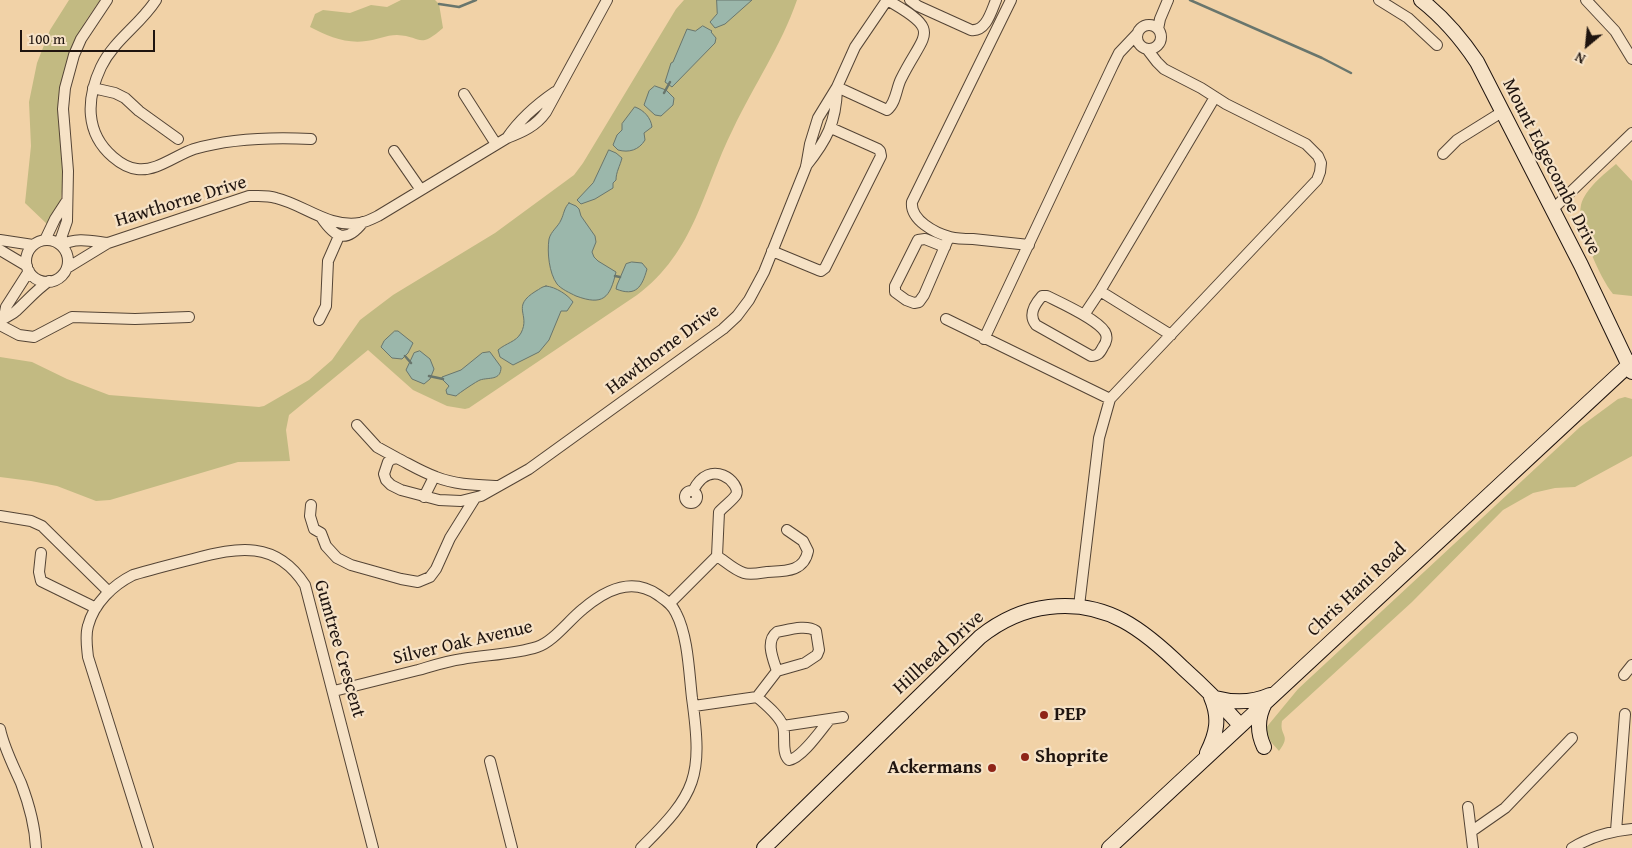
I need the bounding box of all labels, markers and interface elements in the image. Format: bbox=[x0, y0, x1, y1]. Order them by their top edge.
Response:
scale bar bbox=[22, 20, 158, 52]
north arrow bbox=[1562, 20, 1612, 70]
text: 100 m bbox=[28, 28, 65, 49]
text: N bbox=[1571, 47, 1589, 69]
street label: Mount Edgecombe Drive bbox=[1497, 75, 1605, 259]
street label: Hawthorne Drive bbox=[113, 171, 249, 233]
street label: Hawthorne Drive bbox=[602, 300, 724, 400]
street label: Chris Hani Road bbox=[1303, 538, 1411, 642]
street label: Gumtree Crescent bbox=[308, 577, 370, 721]
street label: Hillhead Drive bbox=[889, 606, 989, 700]
street label: Silver Oak Avenue bbox=[391, 616, 535, 670]
place label: PEP bbox=[1054, 704, 1086, 726]
marker: PEP bbox=[1038, 709, 1050, 721]
place label: Shoprite bbox=[1035, 746, 1108, 768]
marker: Shoprite bbox=[1019, 751, 1031, 763]
place label: Ackermans bbox=[887, 757, 982, 779]
marker: Ackermans bbox=[986, 762, 998, 774]

